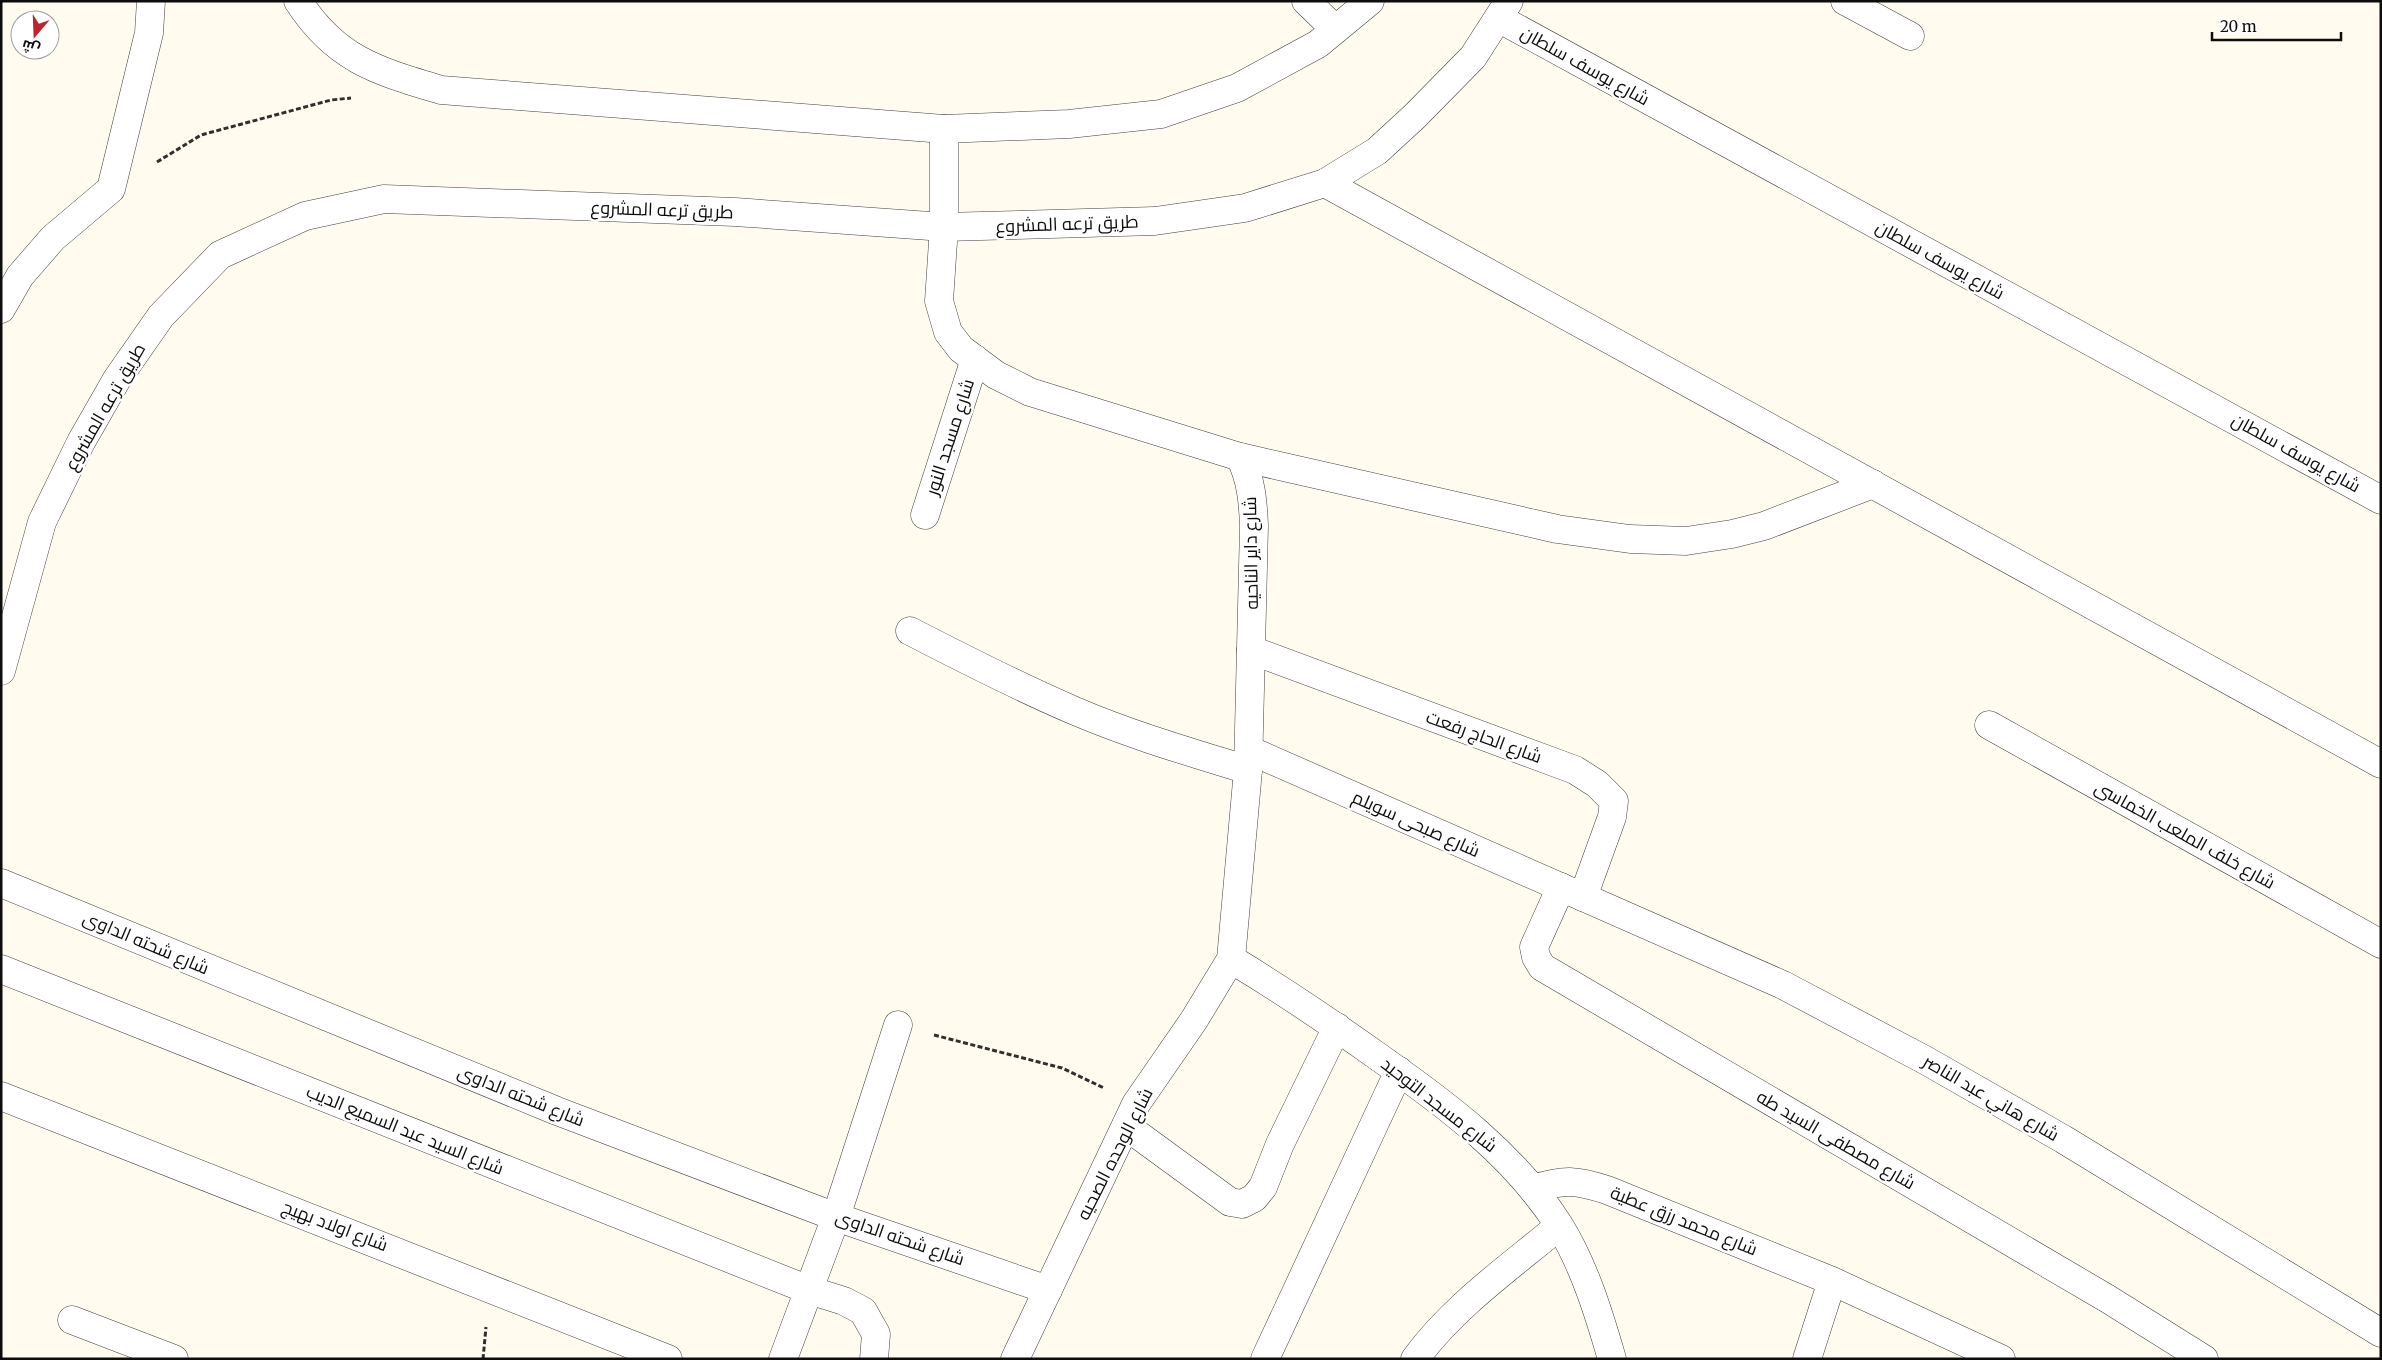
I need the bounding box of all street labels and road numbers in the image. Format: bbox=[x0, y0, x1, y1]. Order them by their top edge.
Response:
street label: شارع يوسف سلطان bbox=[1516, 21, 1654, 111]
street label: طريق ترعه المشروع bbox=[590, 196, 734, 224]
street label: طريق ترعه المشروع bbox=[995, 210, 1139, 238]
street label: شارع يوسف سلطان bbox=[1871, 215, 2009, 305]
street label: طريق ترعه المشروع bbox=[59, 339, 151, 475]
street label: شارع مسجد النور bbox=[920, 376, 980, 499]
street label: شارع يوسف سلطان bbox=[2227, 408, 2365, 498]
street label: شارع داير الناحيه bbox=[1238, 496, 1264, 610]
street label: شارع الحاج رفعت bbox=[1423, 705, 1545, 769]
street label: شارع خلف الملعب الخماسى bbox=[2090, 775, 2280, 895]
street label: شارع صبحى سويلم bbox=[1348, 785, 1484, 863]
street label: شارع شحته الداوى bbox=[79, 906, 213, 980]
street label: شارع هاني عبد الناصر bbox=[1917, 1049, 2063, 1149]
street label: شارع مسجد التوحيد bbox=[1376, 1052, 1502, 1158]
street label: شارع شحته الداوى bbox=[454, 1060, 588, 1132]
street label: شارع السيد عبد السميع الديب bbox=[303, 1079, 507, 1181]
street label: شارع الوحده الصحيه bbox=[1071, 1084, 1159, 1224]
street label: شارع مصطفى السيد طه bbox=[1752, 1085, 1920, 1195]
street label: شارع محمد رزق عطية bbox=[1607, 1181, 1761, 1261]
street label: شارع اولاد بهيج bbox=[279, 1195, 391, 1257]
street label: شارع شحته الداوى bbox=[832, 1205, 968, 1271]

